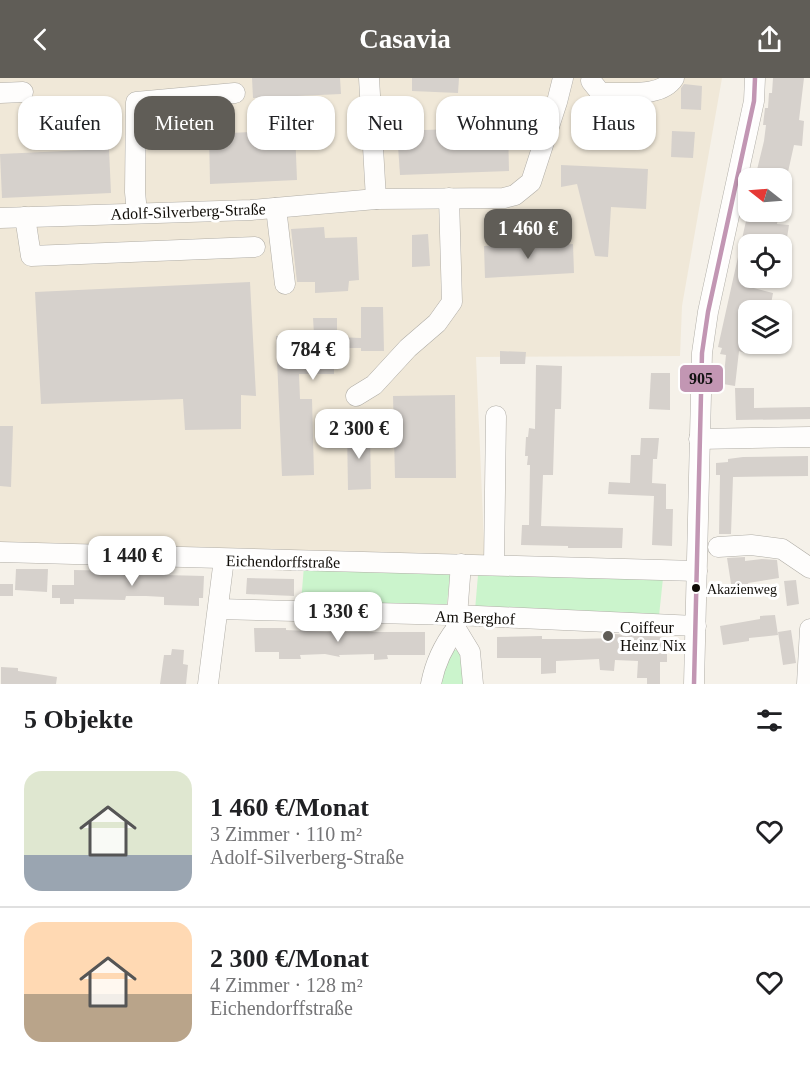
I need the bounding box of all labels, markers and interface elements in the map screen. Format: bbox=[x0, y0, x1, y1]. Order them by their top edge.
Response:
icon: back bbox=[24, 23, 57, 56]
icon: share bbox=[753, 23, 786, 56]
text: Casavia bbox=[359, 24, 451, 54]
chip: Kaufen bbox=[18, 96, 122, 150]
chip: Mieten bbox=[134, 96, 235, 150]
chip: Filter bbox=[247, 96, 335, 150]
chip: Neu bbox=[347, 96, 424, 150]
chip: Wohnung bbox=[436, 96, 559, 150]
chip: Haus bbox=[571, 96, 656, 150]
north arrow bbox=[738, 168, 792, 222]
map controls bbox=[738, 168, 792, 354]
street label: Adolf-Silverberg-Straße bbox=[110, 200, 266, 224]
pin: 1 460 € bbox=[473, 209, 583, 260]
text: 1 460 € bbox=[498, 217, 558, 239]
button: locate bbox=[738, 234, 792, 288]
button: layers bbox=[738, 300, 792, 354]
pin: 784 € bbox=[271, 330, 355, 381]
text: 784 € bbox=[291, 338, 336, 360]
line badge: 905 bbox=[679, 364, 724, 393]
text: 905 bbox=[689, 370, 713, 387]
pin: 2 300 € bbox=[304, 409, 414, 460]
text: 2 300 € bbox=[329, 417, 389, 439]
pin: 1 440 € bbox=[77, 536, 187, 587]
text: 1 440 € bbox=[102, 544, 162, 566]
street label: Eichendorffstraße bbox=[226, 552, 340, 571]
marker: Akazienweg bbox=[690, 582, 702, 594]
place label: Akazienweg bbox=[707, 582, 777, 597]
pin: 1 330 € bbox=[283, 592, 393, 643]
text: 1 330 € bbox=[308, 600, 368, 622]
street label: Am Berghof bbox=[435, 608, 516, 628]
place label: Coiffeur Heinz Nix bbox=[620, 619, 686, 654]
marker: Coiffeur Heinz Nix bbox=[601, 629, 615, 643]
icon: filters bbox=[753, 704, 786, 737]
text: 5 Objekte bbox=[24, 705, 133, 734]
text: 1 460 €/Monat bbox=[210, 793, 369, 822]
icon: home bbox=[72, 795, 144, 867]
icon: heart bbox=[753, 815, 786, 848]
text: 3 Zimmer · 110 m² bbox=[210, 823, 362, 845]
text: Adolf-Silverberg-Straße bbox=[210, 846, 404, 868]
text: 2 300 €/Monat bbox=[210, 944, 369, 973]
icon: home bbox=[72, 946, 144, 1018]
icon: heart bbox=[753, 966, 786, 999]
text: 4 Zimmer · 128 m² bbox=[210, 974, 363, 996]
text: Eichendorffstraße bbox=[210, 997, 353, 1019]

